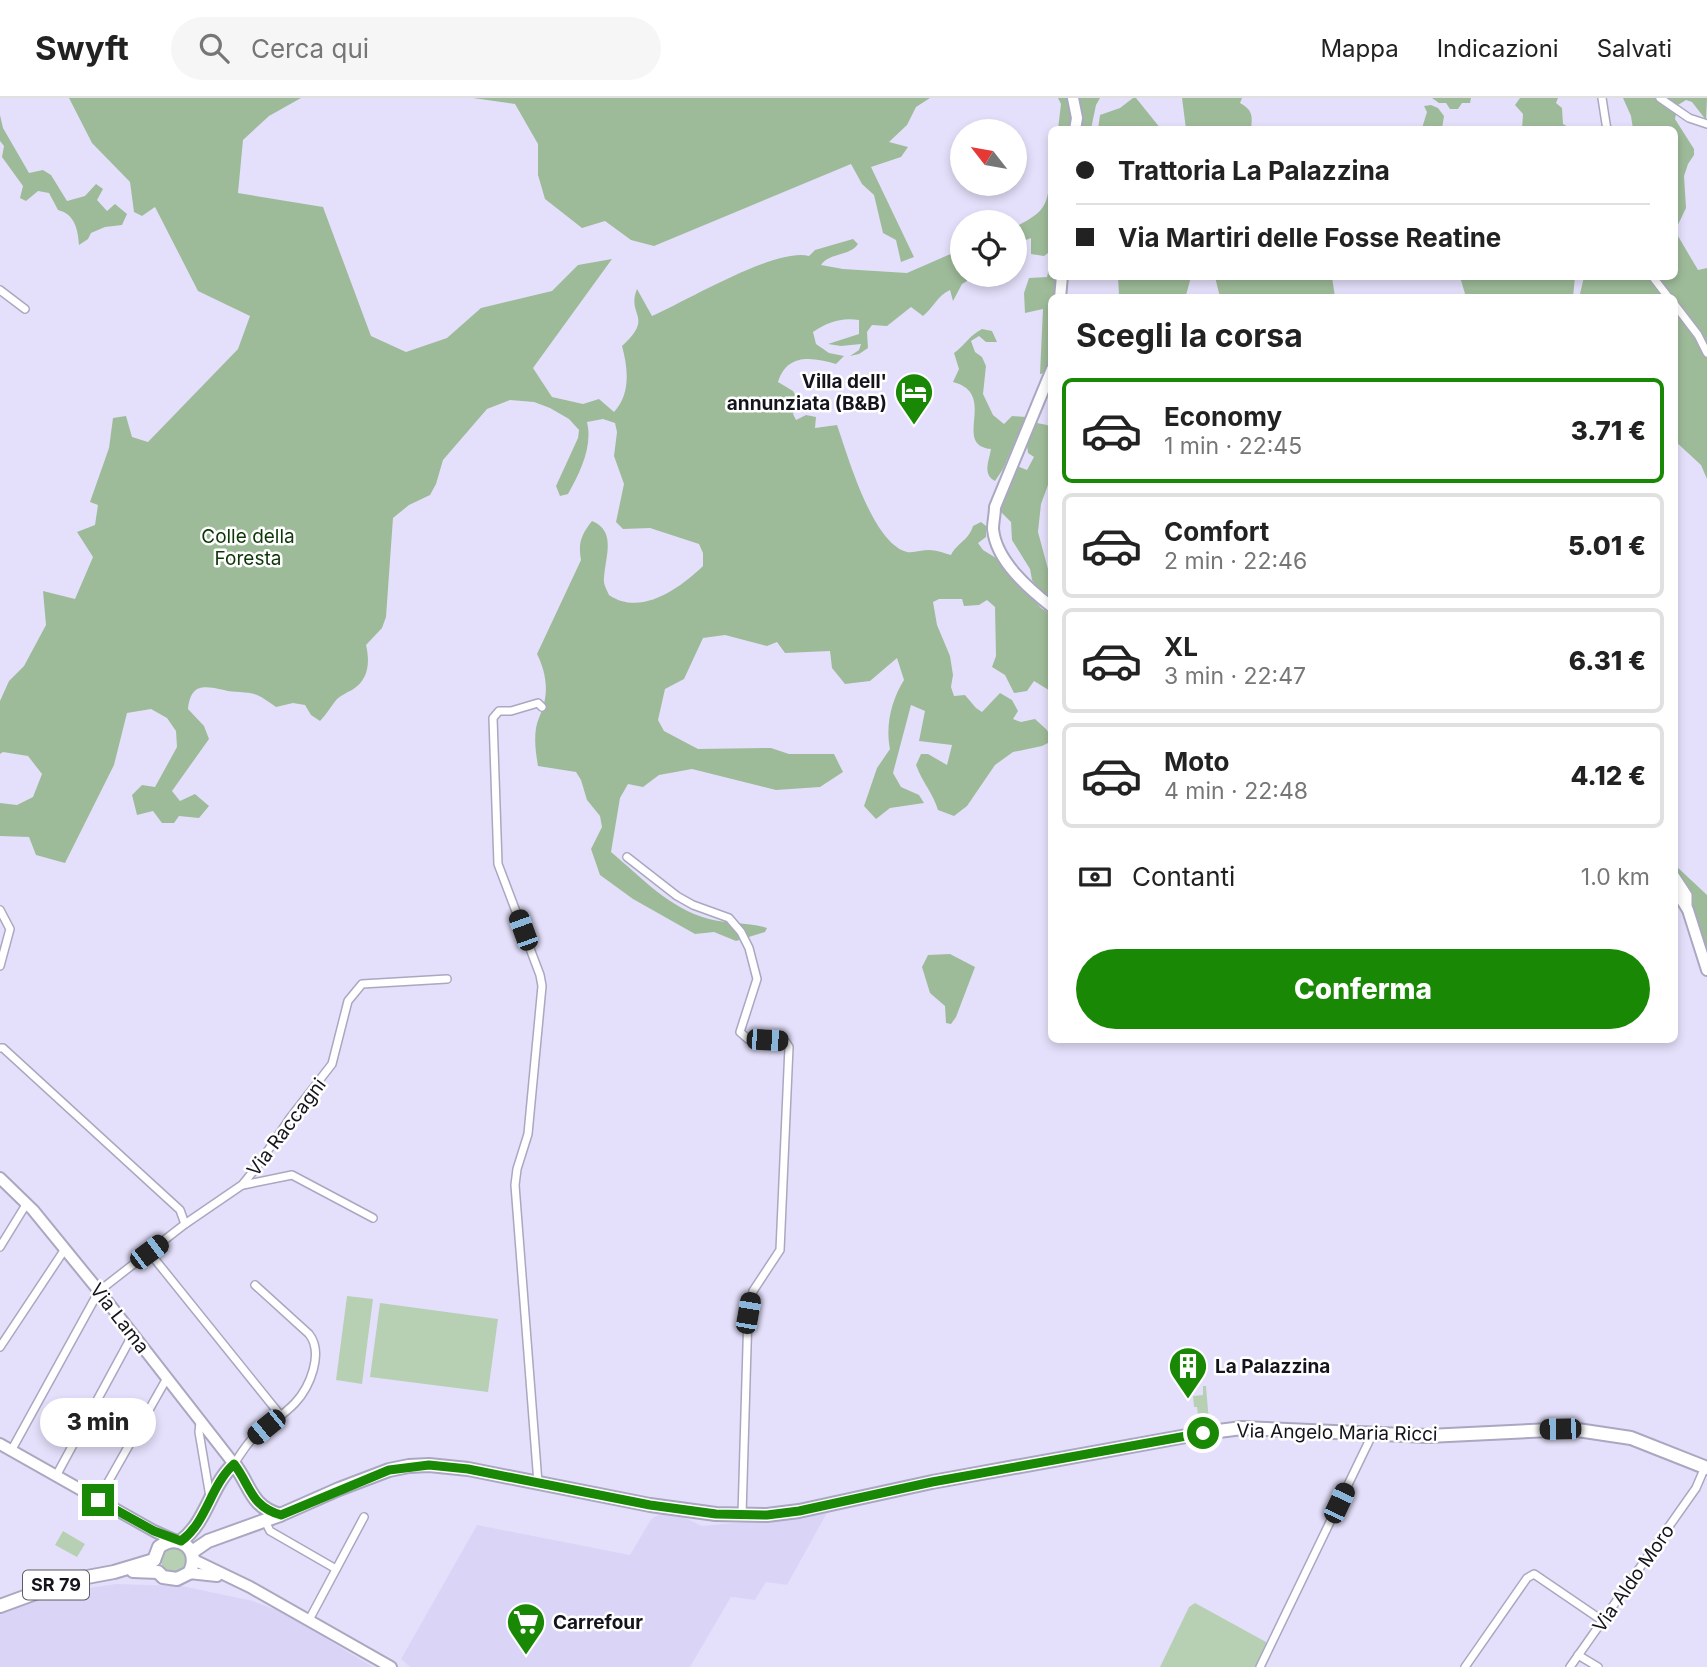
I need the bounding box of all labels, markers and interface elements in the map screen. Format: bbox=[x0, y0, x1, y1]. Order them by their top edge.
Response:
search box bbox=[171, 17, 661, 80]
text: Swyft bbox=[35, 28, 129, 68]
icon: search bbox=[195, 29, 233, 67]
text: Cerca qui bbox=[251, 33, 369, 64]
text: Mappa bbox=[1320, 34, 1399, 63]
text: Indicazioni bbox=[1437, 34, 1559, 63]
text: Salvati bbox=[1597, 34, 1672, 63]
north arrow bbox=[950, 119, 1027, 196]
map controls bbox=[950, 119, 1027, 287]
text: Trattoria La Palazzina bbox=[1118, 155, 1390, 186]
button: locate bbox=[950, 210, 1027, 287]
text: Via Martiri delle Fosse Reatine bbox=[1118, 222, 1501, 253]
text: Scegli la corsa bbox=[1076, 316, 1303, 355]
place label: Villa dell' annunziata (B&B) bbox=[727, 370, 887, 415]
hotel icon: Villa dell' annunziata (B&B) bbox=[893, 371, 935, 426]
icon: car bbox=[1080, 399, 1143, 462]
text: Economy bbox=[1164, 401, 1282, 432]
text: 3.71 € bbox=[1571, 415, 1646, 446]
text: 1 min · 22:45 bbox=[1164, 432, 1302, 460]
icon: car bbox=[1080, 514, 1143, 577]
text: Comfort bbox=[1164, 516, 1269, 547]
park label: Colle della Foresta bbox=[201, 525, 295, 570]
text: 5.01 € bbox=[1568, 530, 1646, 561]
text: 2 min · 22:46 bbox=[1164, 547, 1307, 575]
icon: car bbox=[1080, 629, 1143, 692]
text: XL bbox=[1164, 631, 1198, 662]
text: 6.31 € bbox=[1569, 645, 1646, 676]
text: 3 min · 22:47 bbox=[1164, 662, 1306, 690]
icon: car bbox=[1080, 744, 1143, 807]
text: Moto bbox=[1164, 746, 1229, 777]
text: 4.12 € bbox=[1570, 760, 1646, 791]
text: 4 min · 22:48 bbox=[1164, 777, 1308, 805]
icon: cash bbox=[1076, 858, 1114, 896]
text: Contanti bbox=[1132, 861, 1235, 892]
text: 1.0 km bbox=[1581, 863, 1650, 891]
car bbox=[506, 907, 541, 953]
button: Conferma bbox=[1076, 949, 1650, 1029]
car bbox=[746, 1028, 789, 1052]
street label: Via Raccagni bbox=[242, 1074, 331, 1181]
car bbox=[126, 1231, 173, 1273]
street label: Via Lama bbox=[85, 1279, 154, 1358]
car bbox=[735, 1290, 762, 1336]
building icon: La Palazzina bbox=[1167, 1345, 1209, 1400]
place label: La Palazzina bbox=[1215, 1355, 1330, 1378]
callout: 3 min bbox=[40, 1398, 156, 1448]
car bbox=[244, 1406, 289, 1448]
text: 3 min bbox=[67, 1408, 129, 1436]
route start bbox=[1187, 1417, 1219, 1449]
car bbox=[1539, 1418, 1582, 1440]
street label: Via Angelo Maria Ricci bbox=[1236, 1419, 1438, 1446]
car bbox=[1321, 1480, 1358, 1526]
route end bbox=[82, 1484, 114, 1516]
street label: Via Aldo Moro bbox=[1588, 1520, 1679, 1637]
road number: SR 79 bbox=[23, 1570, 89, 1600]
supermarket icon: Carrefour bbox=[505, 1601, 547, 1656]
place label: Carrefour bbox=[553, 1611, 643, 1634]

